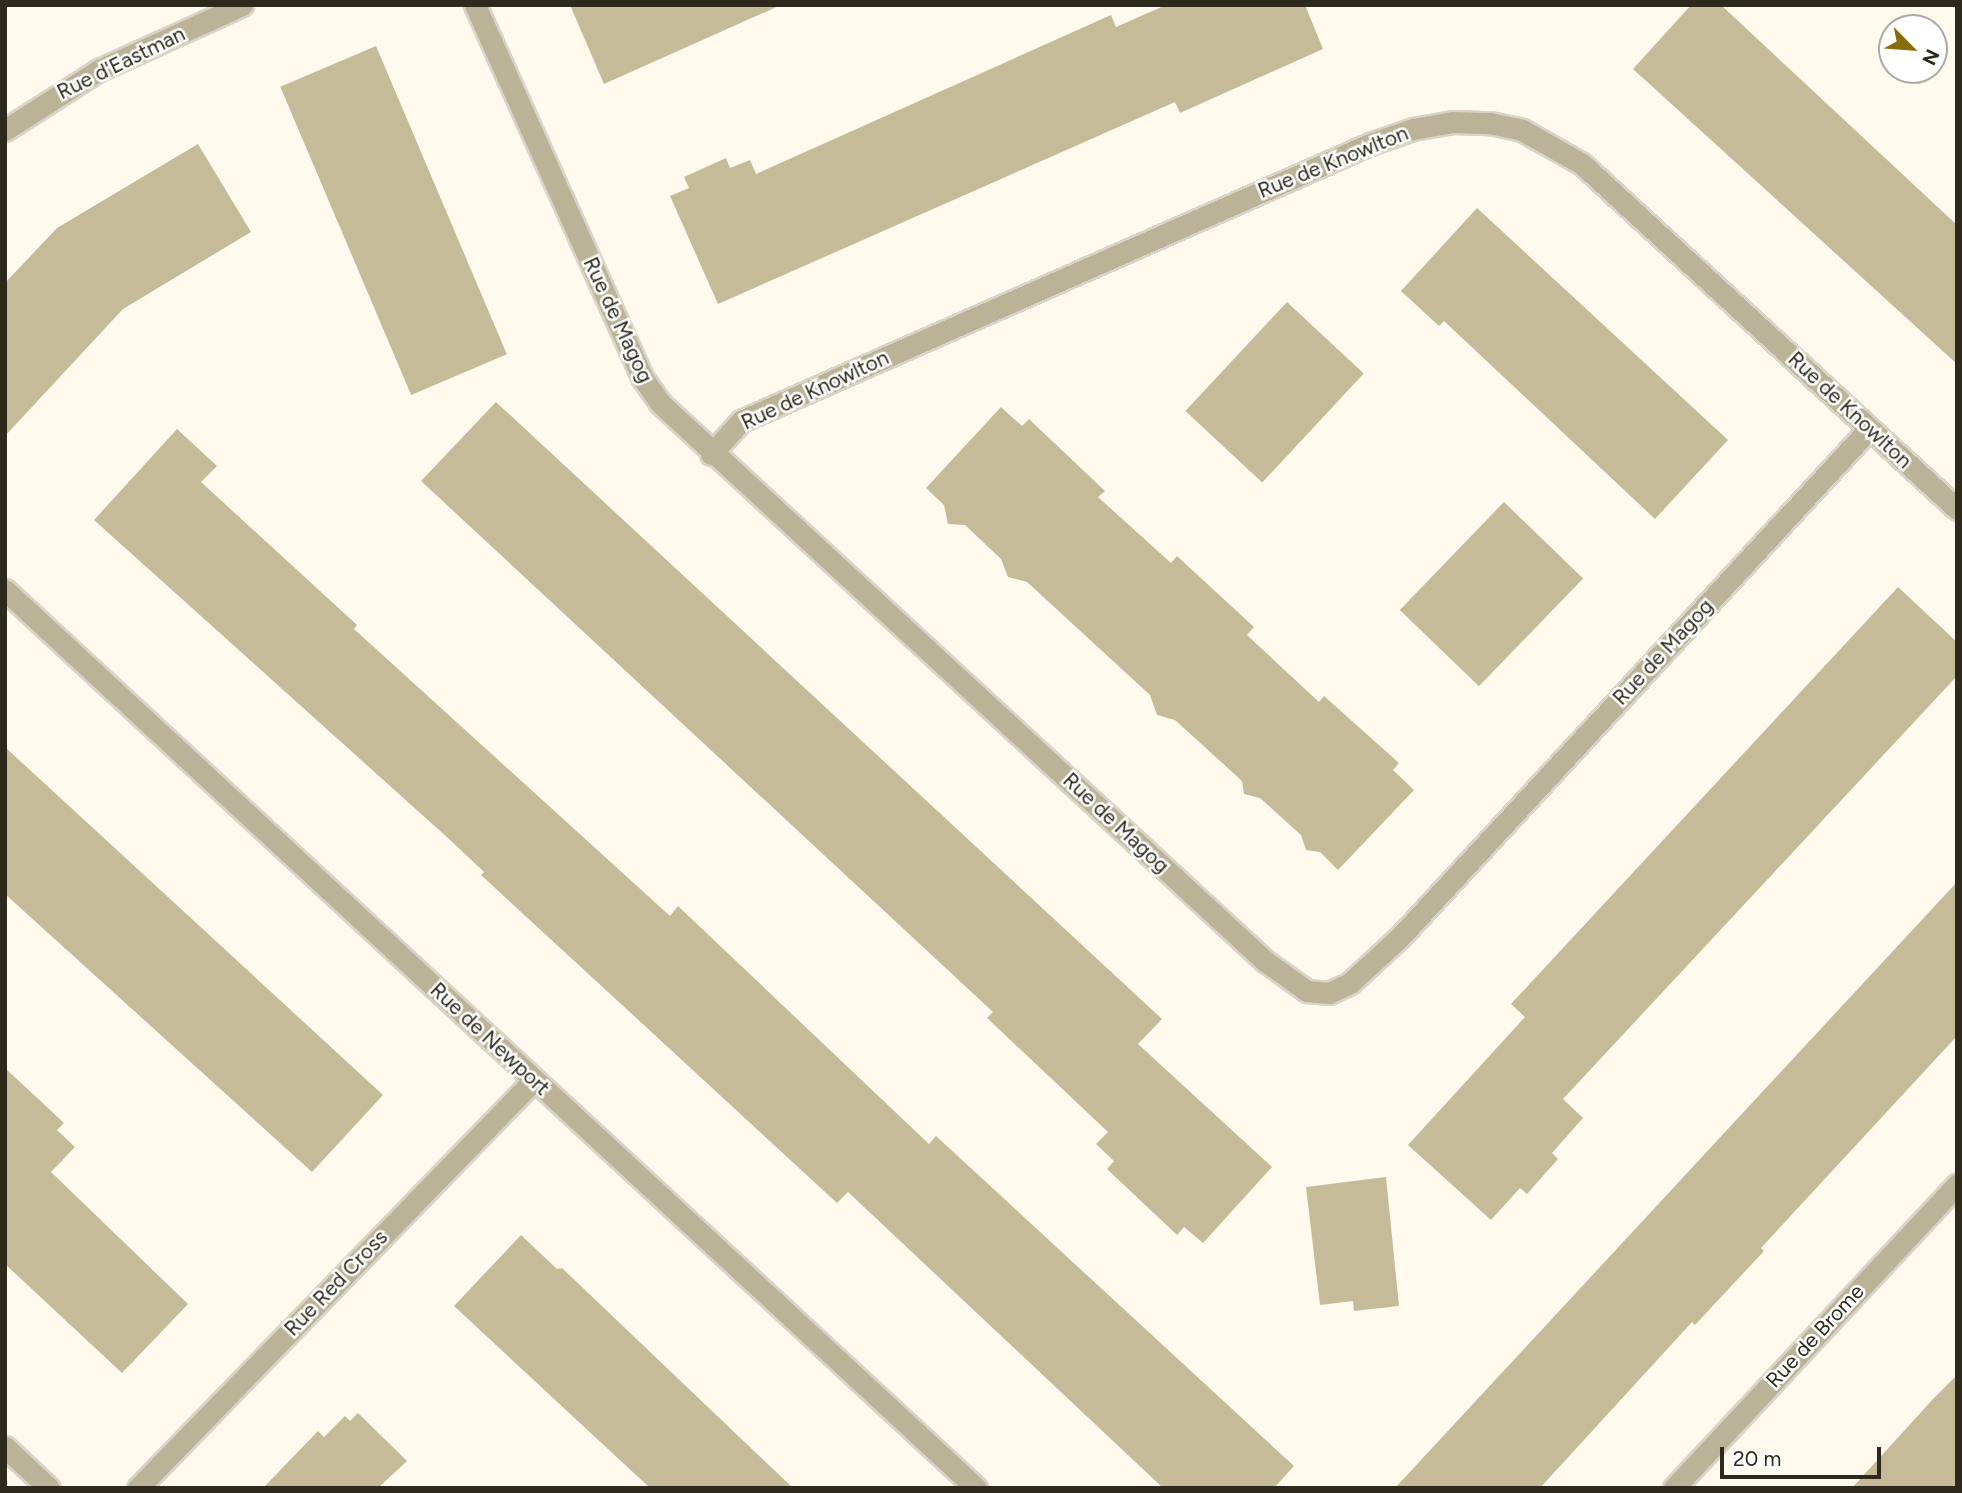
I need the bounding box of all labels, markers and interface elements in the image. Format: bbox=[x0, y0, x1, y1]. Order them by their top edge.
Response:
north arrow bbox=[1878, 14, 1948, 84]
street label: Rue d'Eastman bbox=[53, 21, 189, 105]
text: N bbox=[1917, 46, 1944, 69]
street label: Rue de Knowlton bbox=[1254, 120, 1412, 204]
street label: Rue de Magog bbox=[578, 253, 658, 387]
street label: Rue de Knowlton bbox=[737, 345, 893, 435]
street label: Rue de Knowlton bbox=[1783, 346, 1917, 474]
street label: Rue de Magog bbox=[1607, 594, 1719, 710]
street label: Rue de Magog bbox=[1058, 767, 1174, 879]
street label: Rue de Newport bbox=[425, 977, 555, 1101]
street label: Rue Red Cross bbox=[279, 1225, 393, 1341]
street label: Rue de Brome bbox=[1761, 1279, 1869, 1393]
scale bar bbox=[1724, 1434, 1885, 1478]
text: 20 m bbox=[1733, 1446, 1781, 1471]

